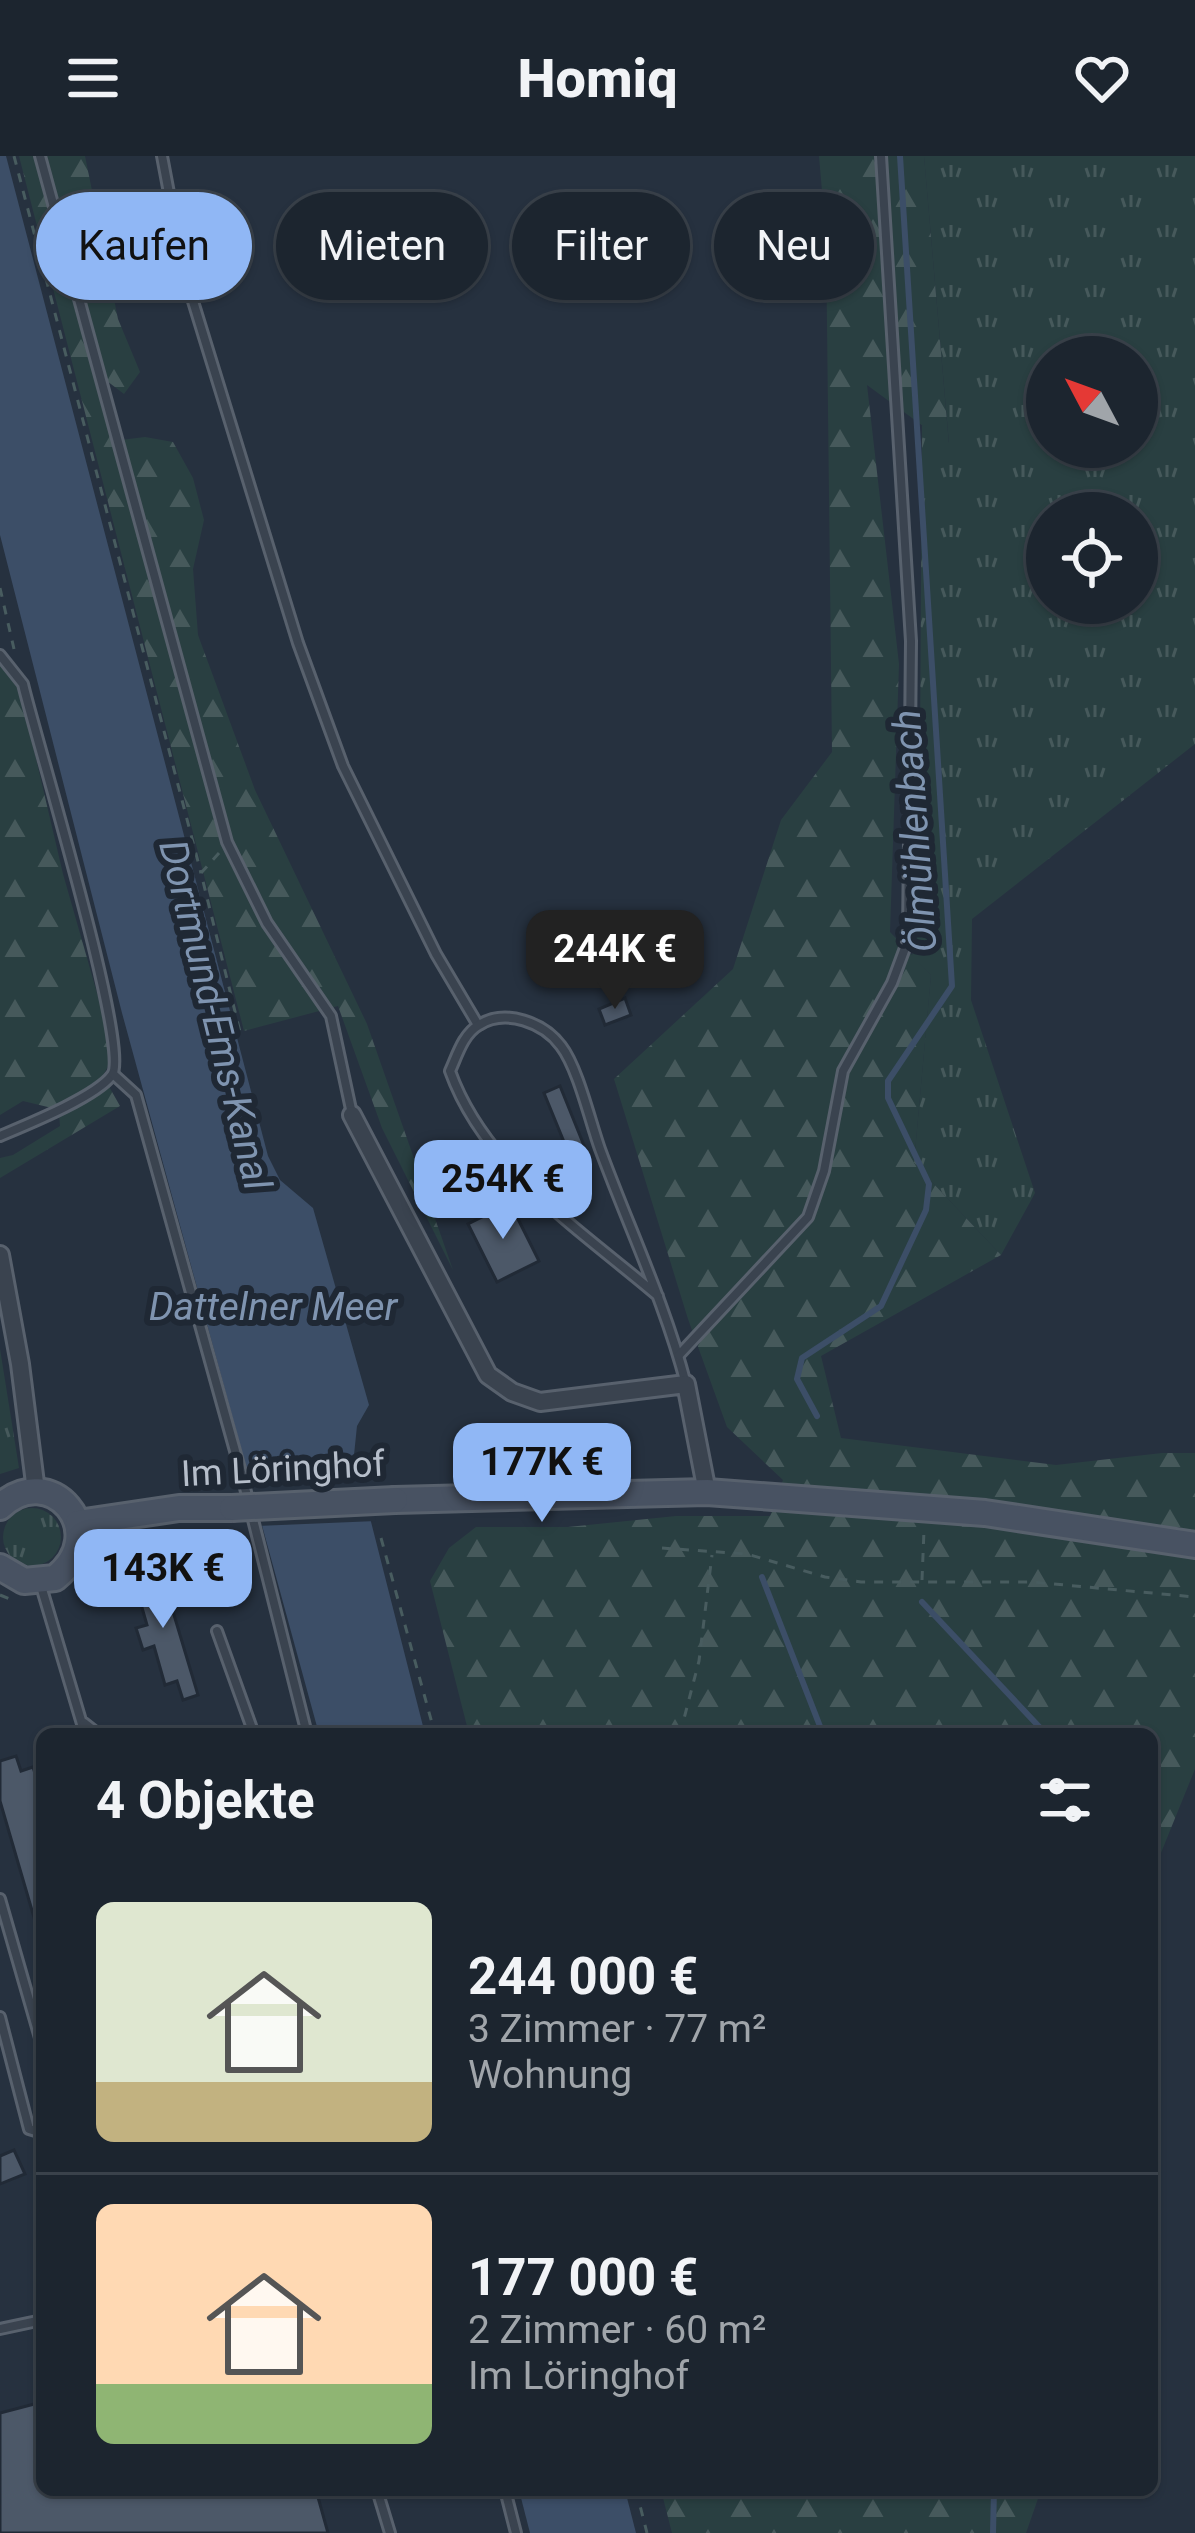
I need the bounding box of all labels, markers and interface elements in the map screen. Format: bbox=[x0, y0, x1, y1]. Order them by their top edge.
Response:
icon: menu bbox=[60, 45, 126, 111]
icon: heart bbox=[1069, 45, 1135, 111]
text: Homiq bbox=[517, 47, 678, 110]
chip: Kaufen bbox=[36, 192, 252, 300]
chip: Mieten bbox=[276, 192, 488, 300]
chip: Filter bbox=[512, 192, 690, 300]
chip: Neu bbox=[714, 192, 874, 300]
north arrow bbox=[1026, 336, 1158, 468]
map controls bbox=[1026, 336, 1158, 624]
button: locate bbox=[1026, 492, 1158, 624]
water label: Ölmühlenbach bbox=[884, 708, 946, 954]
water label: Dortmund-Ems-Kanal bbox=[149, 835, 281, 1195]
pin: 244K € bbox=[517, 910, 713, 1012]
text: 244K € bbox=[553, 926, 677, 972]
pin: 254K € bbox=[405, 1140, 601, 1242]
text: 254K € bbox=[441, 1156, 565, 1202]
water label: Dattelner Meer bbox=[149, 1284, 399, 1330]
pin: 177K € bbox=[444, 1423, 640, 1525]
text: 177K € bbox=[480, 1439, 604, 1485]
street label: Im Löringhof bbox=[180, 1443, 387, 1495]
pin: 143K € bbox=[65, 1529, 261, 1631]
text: 143K € bbox=[101, 1545, 225, 1591]
icon: filters bbox=[1032, 1767, 1098, 1833]
text: 4 Objekte bbox=[96, 1771, 315, 1830]
text: 244 000 € bbox=[468, 1947, 698, 2006]
icon: home bbox=[192, 1950, 336, 2094]
text: 3 Zimmer · 77 m² bbox=[468, 2006, 766, 2052]
text: Wohnung bbox=[468, 2052, 632, 2098]
text: 177 000 € bbox=[468, 2248, 698, 2307]
icon: home bbox=[192, 2252, 336, 2396]
text: 2 Zimmer · 60 m² bbox=[468, 2307, 766, 2353]
text: Im Löringhof bbox=[468, 2353, 689, 2399]

